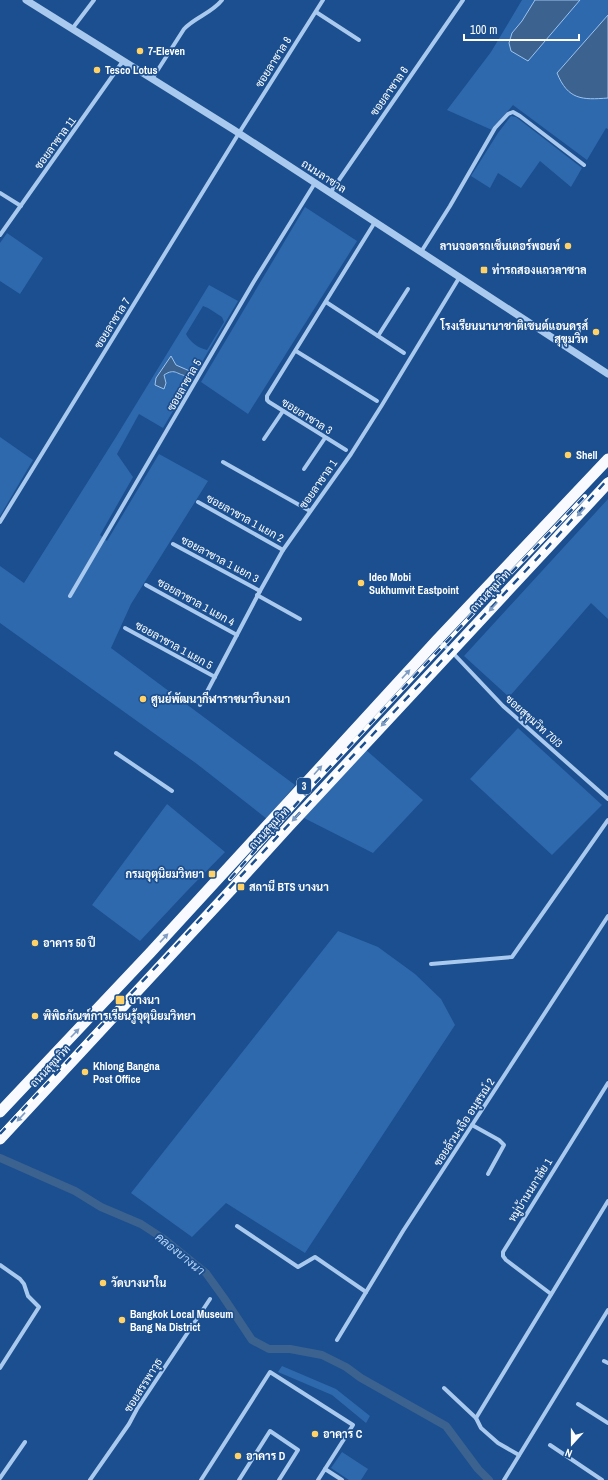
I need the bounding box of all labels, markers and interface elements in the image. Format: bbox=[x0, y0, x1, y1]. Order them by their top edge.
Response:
scale bar bbox=[464, 16, 579, 42]
text: 100 m bbox=[470, 22, 497, 38]
street label: ซอยลาซาล 8 bbox=[252, 34, 294, 90]
place label: 7-Eleven bbox=[148, 44, 185, 58]
marker: 7-Eleven bbox=[135, 46, 145, 56]
place label: Tesco Lotus bbox=[105, 63, 157, 77]
street label: ซอยลาซาล 6 bbox=[367, 64, 411, 118]
marker: Tesco Lotus bbox=[92, 65, 102, 75]
street label: ซอยลาซาล 11 bbox=[31, 114, 79, 172]
street label: ถนนลาซาล bbox=[299, 156, 349, 196]
place label: ลานจอดรถเซ็นเตอร์พอยท์ bbox=[440, 238, 561, 253]
marker: ลานจอดรถเซ็นเตอร์พอยท์ bbox=[563, 241, 573, 251]
place label: ท่ารถสองแถวลาซาล bbox=[492, 263, 587, 277]
marker: ท่ารถสองแถวลาซาล bbox=[479, 265, 489, 275]
street label: ซอยลาซาล 7 bbox=[91, 295, 133, 351]
place label: โรงเรียนนานาชาติเซนต์แอนดรูส์ สุขุมวิท bbox=[440, 318, 589, 347]
marker: โรงเรียนนานาชาติเซนต์แอนดรูส์ สุขุมวิท bbox=[591, 327, 601, 337]
street label: ซอยลาซาล 5 bbox=[164, 357, 204, 413]
street label: ซอยลาซาล 3 bbox=[279, 395, 335, 437]
place label: Shell bbox=[576, 448, 598, 462]
marker: Shell bbox=[563, 450, 573, 460]
street label: ซอยลาซาล 1 bbox=[296, 457, 340, 511]
street label: ซอยลาซาล 1 แยก 2 bbox=[204, 491, 286, 545]
one-way arrow bbox=[577, 506, 586, 517]
street label: ซอยลาซาล 1 แยก 3 bbox=[179, 533, 261, 585]
street label: ถนนสุขุมวิท bbox=[467, 567, 515, 616]
place label: Ideo Mobi Sukhumvit Eastpoint bbox=[369, 570, 459, 597]
street label: ซอยลาซาล 1 แยก 4 bbox=[155, 575, 237, 629]
marker: Ideo Mobi Sukhumvit Eastpoint bbox=[356, 578, 366, 588]
one-way arrow bbox=[488, 602, 498, 612]
street label: ซอยลาซาล 1 แยก 5 bbox=[133, 618, 215, 672]
one-way arrow bbox=[401, 669, 411, 679]
place label: ศูนย์พัฒนากีฬาราชนาวีบางนา bbox=[151, 691, 290, 707]
street label: ซอยสุขุมวิท 70/3 bbox=[501, 692, 565, 752]
marker: ศูนย์พัฒนากีฬาราชนาวีบางนา bbox=[138, 694, 148, 704]
one-way arrow bbox=[380, 717, 390, 727]
one-way arrow bbox=[314, 765, 323, 775]
road number: 3 bbox=[297, 778, 311, 794]
street label: ถนนสุขุมวิท bbox=[246, 804, 294, 853]
one-way arrow bbox=[292, 812, 301, 823]
place label: กรมอุตุนิยมวิทยา bbox=[126, 867, 204, 882]
marker: กรมอุตุนิยมวิทยา bbox=[207, 869, 217, 879]
place label: สถานี BTS บางนา bbox=[249, 879, 329, 894]
marker: สถานี BTS บางนา bbox=[236, 882, 246, 892]
one-way arrow bbox=[160, 933, 169, 943]
place label: อาคาร 50 ปี bbox=[43, 935, 96, 950]
marker: อาคาร 50 ปี bbox=[30, 938, 40, 948]
place label: บางนา bbox=[129, 993, 160, 1007]
marker: บางนา bbox=[114, 994, 126, 1006]
place label: พิพิธภัณฑ์การเรียนรู้อุตุนิยมวิทยา bbox=[43, 1008, 196, 1024]
marker: พิพิธภัณฑ์การเรียนรู้อุตุนิยมวิทยา bbox=[30, 1011, 40, 1021]
one-way arrow bbox=[70, 1028, 80, 1038]
street label: ถนนสุขุมวิท bbox=[27, 1042, 75, 1091]
place label: Khlong Bangna Post Office bbox=[93, 1059, 160, 1086]
marker: Khlong Bangna Post Office bbox=[80, 1067, 90, 1077]
street label: ซอยล้วน-เจือ อนุสรณ์ 2 bbox=[430, 1075, 499, 1170]
one-way arrow bbox=[16, 1112, 26, 1122]
street label: หมู่บ้านนภาลัย 1 bbox=[505, 1156, 556, 1225]
water label: คลองบางนา bbox=[152, 1229, 208, 1279]
place label: วัดบางนาใน bbox=[111, 1275, 166, 1290]
marker: วัดบางนาใน bbox=[98, 1278, 108, 1288]
place label: Bangkok Local Museum Bang Na District bbox=[130, 1307, 233, 1334]
marker: Bangkok Local Museum Bang Na District bbox=[117, 1315, 127, 1325]
street label: ซอยสรรพาวุธ bbox=[121, 1355, 167, 1416]
north arrow bbox=[552, 1424, 592, 1464]
place label: อาคาร C bbox=[323, 1427, 363, 1441]
marker: อาคาร C bbox=[310, 1429, 320, 1439]
text: N bbox=[563, 1446, 574, 1461]
place label: อาคาร D bbox=[246, 1449, 286, 1463]
marker: อาคาร D bbox=[233, 1451, 243, 1461]

